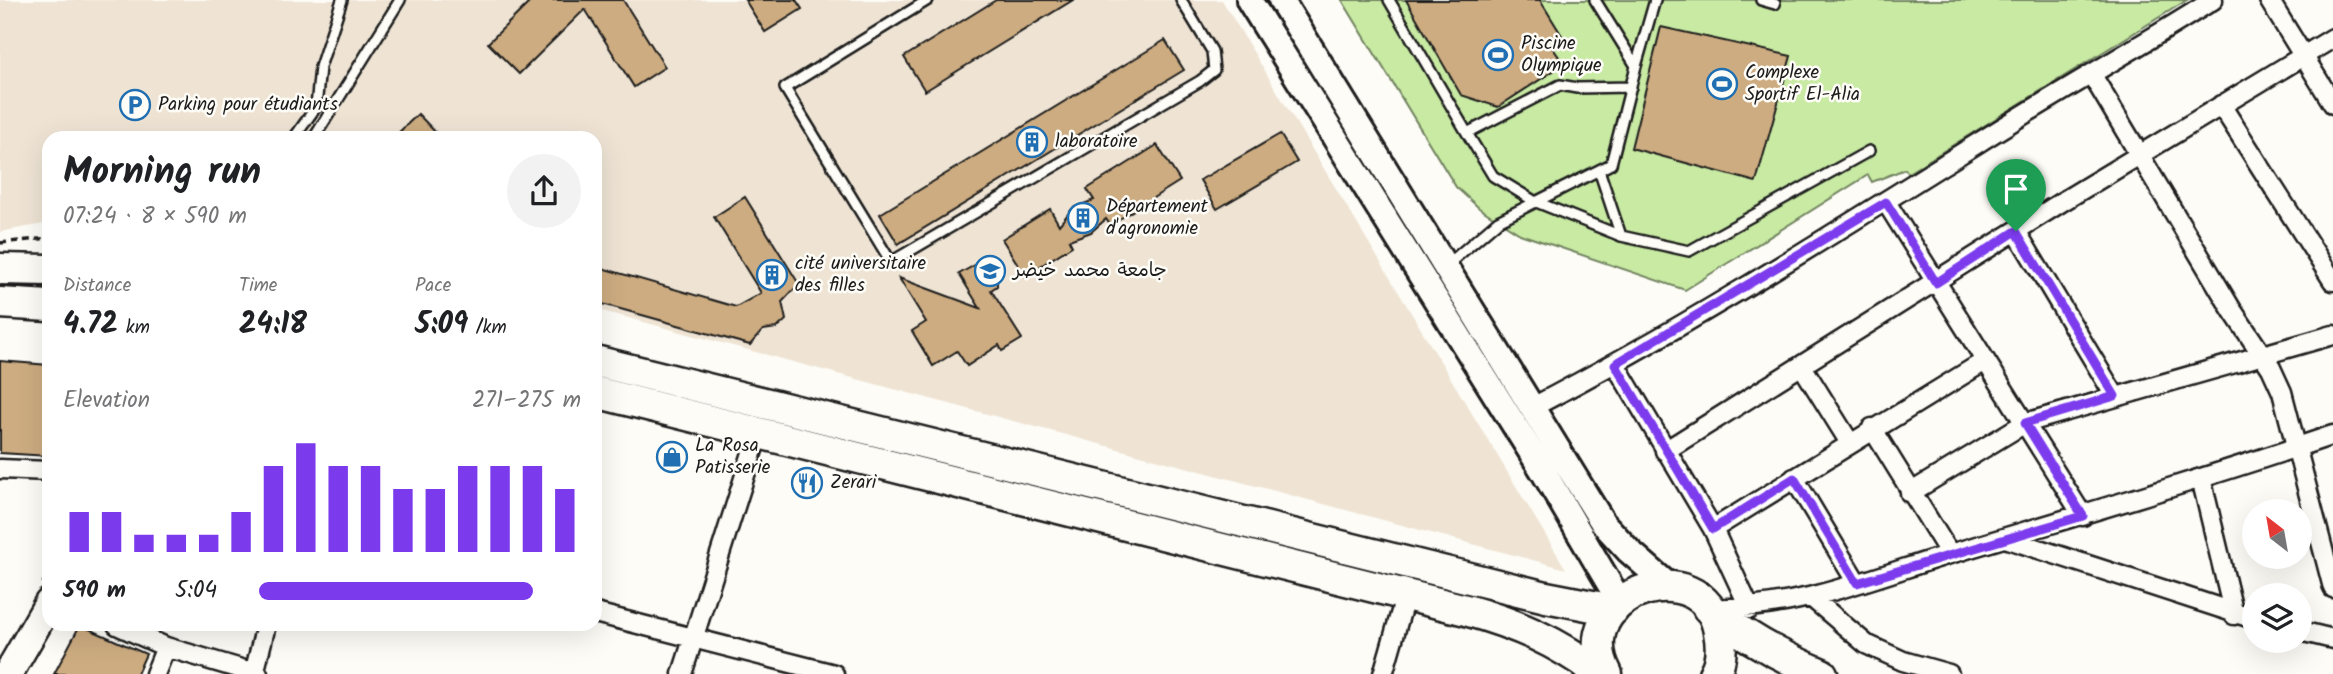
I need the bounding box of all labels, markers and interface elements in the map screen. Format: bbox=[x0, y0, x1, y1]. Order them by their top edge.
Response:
place label: Piscine Olympique bbox=[1521, 29, 1602, 81]
sports icon: Piscine Olympique bbox=[1481, 38, 1515, 72]
place label: Complexe Sportif El-Alia bbox=[1745, 58, 1860, 110]
sports icon: Complexe Sportif El-Alia bbox=[1705, 67, 1739, 101]
parking icon: Parking pour étudiants bbox=[118, 88, 152, 122]
place label: Parking pour étudiants bbox=[158, 90, 338, 120]
building icon: laboratoire bbox=[1015, 125, 1049, 159]
place label: laboratoire bbox=[1055, 127, 1138, 157]
text: Morning run bbox=[63, 143, 261, 203]
button: share bbox=[507, 154, 581, 228]
pin bbox=[1986, 159, 2046, 231]
icon: arrive bbox=[1997, 170, 2035, 208]
place label: Département d'agronomie bbox=[1106, 192, 1209, 244]
text: 07:24 · 8 × 590 m bbox=[63, 199, 247, 235]
building icon: Département d'agronomie bbox=[1066, 201, 1100, 235]
place label: cité universitaire des filles bbox=[795, 249, 927, 301]
school or university icon: جامعة محمد خيضر bbox=[973, 254, 1007, 288]
place label: جامعة محمد خيضر bbox=[1011, 256, 1167, 286]
building icon: cité universitaire des filles bbox=[755, 258, 789, 292]
text: Distance bbox=[63, 271, 131, 301]
text: Time bbox=[239, 271, 277, 301]
text: Pace bbox=[415, 271, 451, 301]
text: 4.72 bbox=[63, 301, 118, 349]
text: 24:18 bbox=[239, 301, 307, 349]
text: 5:09 bbox=[415, 301, 468, 349]
text: km bbox=[118, 313, 150, 343]
text: /km bbox=[468, 313, 507, 343]
text: Elevation bbox=[63, 383, 150, 419]
text: 271–275 m bbox=[472, 383, 581, 419]
place label: La Rosa Patisserie bbox=[695, 431, 771, 483]
shop icon: La Rosa Patisserie bbox=[655, 440, 689, 474]
restaurant icon: Zerari bbox=[790, 466, 824, 500]
place label: Zerari bbox=[830, 468, 878, 498]
north arrow bbox=[2242, 499, 2312, 569]
map controls bbox=[2242, 499, 2312, 653]
text: 590 m bbox=[63, 573, 126, 609]
text: 5:04 bbox=[175, 573, 217, 609]
button: layers bbox=[2242, 583, 2312, 653]

